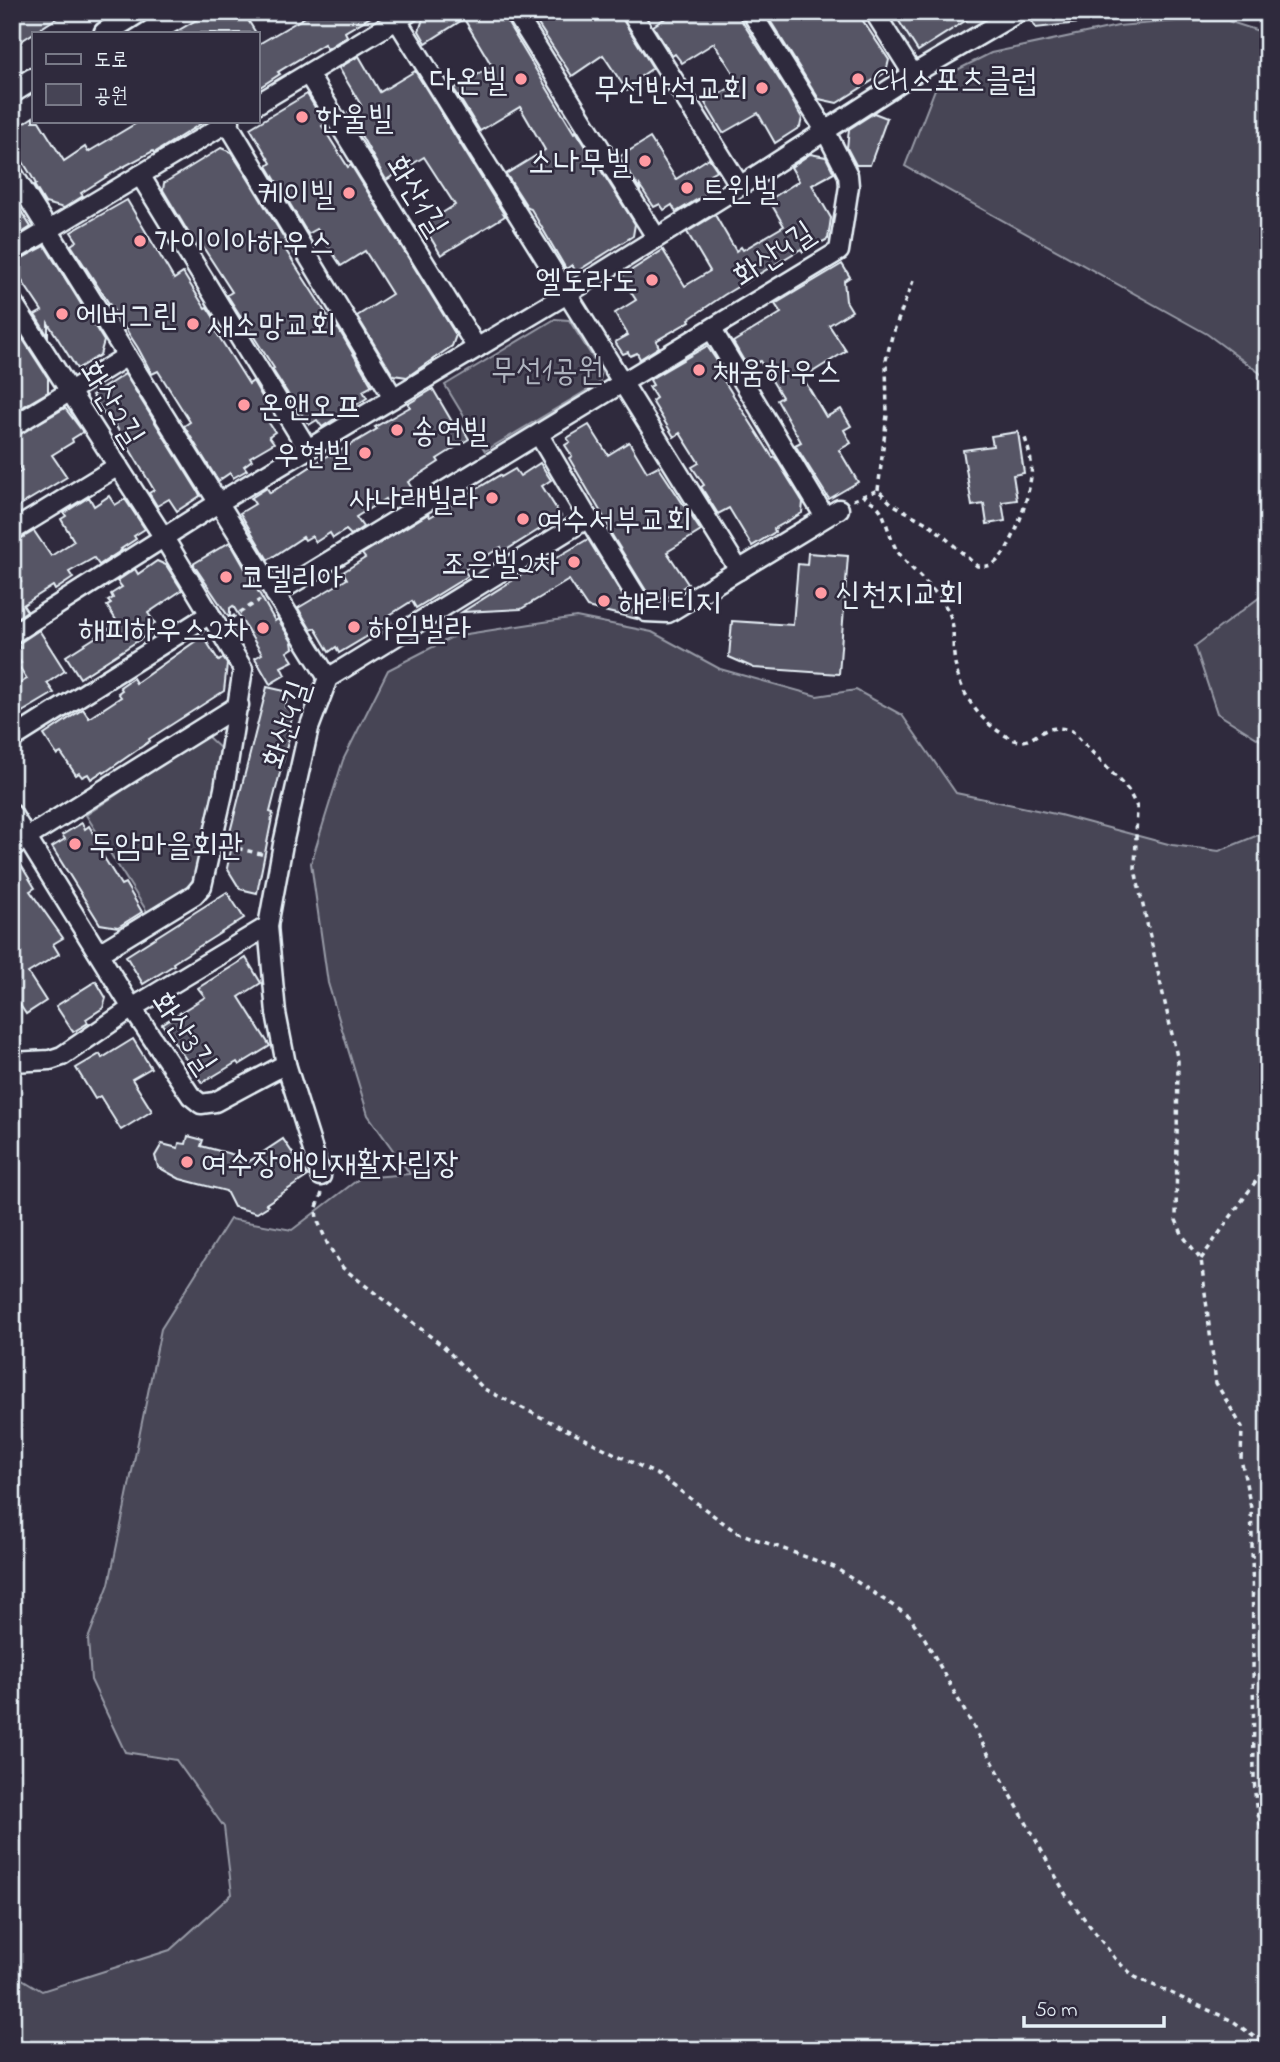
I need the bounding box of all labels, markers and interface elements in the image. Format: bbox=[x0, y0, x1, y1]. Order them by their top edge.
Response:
legend bbox=[32, 32, 259, 122]
text: 도로 bbox=[94, 46, 128, 76]
place label: 다온빌 bbox=[430, 59, 507, 106]
place label: CH스포츠클럽 bbox=[872, 59, 1037, 106]
place label: 무선반석교회 bbox=[594, 68, 748, 115]
marker: 다온빌 bbox=[513, 71, 529, 87]
marker: CH스포츠클럽 bbox=[850, 71, 866, 87]
marker: 무선반석교회 bbox=[754, 80, 770, 96]
text: 공원 bbox=[94, 82, 128, 112]
place label: 한울빌 bbox=[316, 97, 394, 144]
marker: 한울빌 bbox=[294, 109, 310, 125]
place label: 소나무빌 bbox=[528, 141, 631, 188]
street label: 화산1길 bbox=[372, 147, 458, 246]
marker: 소나무빌 bbox=[637, 153, 653, 169]
place label: 트윈빌 bbox=[701, 168, 779, 215]
place label: 케이빌 bbox=[258, 173, 335, 220]
marker: 트윈빌 bbox=[679, 180, 695, 196]
marker: 케이빌 bbox=[341, 185, 357, 201]
street label: 화산4길 bbox=[724, 211, 826, 301]
place label: 가이이아하우스 bbox=[154, 221, 334, 268]
marker: 가이이아하우스 bbox=[132, 233, 148, 249]
place label: 엘도라도 bbox=[535, 260, 638, 307]
marker: 엘도라도 bbox=[644, 272, 660, 288]
place label: 에버그린 bbox=[76, 294, 179, 341]
place label: 새소망교회 bbox=[207, 304, 336, 351]
marker: 에버그린 bbox=[54, 306, 70, 322]
marker: 새소망교회 bbox=[185, 316, 201, 332]
park label: 무선1공원 bbox=[490, 349, 604, 396]
place label: 채움하우스 bbox=[713, 350, 842, 397]
street label: 화산2길 bbox=[65, 353, 155, 457]
marker: 채움하우스 bbox=[691, 362, 707, 378]
place label: 온앤오프 bbox=[258, 385, 361, 432]
marker: 온앤오프 bbox=[236, 397, 252, 413]
place label: 송연빌 bbox=[411, 410, 489, 457]
marker: 송연빌 bbox=[389, 422, 405, 438]
place label: 우현빌 bbox=[274, 433, 351, 480]
marker: 우현빌 bbox=[357, 445, 373, 461]
place label: 사나래빌라 bbox=[349, 478, 478, 525]
marker: 사나래빌라 bbox=[484, 490, 500, 506]
place label: 여수서부교회 bbox=[537, 499, 692, 546]
marker: 여수서부교회 bbox=[515, 511, 531, 527]
place label: 조은빌2차 bbox=[441, 542, 560, 589]
marker: 조은빌2차 bbox=[566, 554, 582, 570]
place label: 코델리아 bbox=[240, 557, 343, 604]
marker: 코델리아 bbox=[218, 569, 234, 585]
place label: 신천지교회 bbox=[835, 573, 964, 620]
place label: 해리티지 bbox=[618, 581, 721, 628]
marker: 신천지교회 bbox=[813, 585, 829, 601]
marker: 해리티지 bbox=[596, 593, 612, 609]
place label: 하임빌라 bbox=[368, 607, 471, 654]
place label: 해피하우스2차 bbox=[79, 608, 249, 655]
marker: 하임빌라 bbox=[346, 619, 362, 635]
marker: 해피하우스2차 bbox=[255, 620, 271, 636]
street label: 화산4길 bbox=[252, 675, 325, 775]
place label: 두암마을회관 bbox=[89, 824, 244, 871]
marker: 두암마을회관 bbox=[67, 836, 83, 852]
street label: 화산3길 bbox=[137, 983, 227, 1085]
place label: 여수장애인재활자립장 bbox=[201, 1142, 459, 1189]
marker: 여수장애인재활자립장 bbox=[179, 1154, 195, 1170]
scale bar bbox=[1024, 1985, 1164, 2029]
text: 50 m bbox=[1035, 1996, 1078, 2026]

